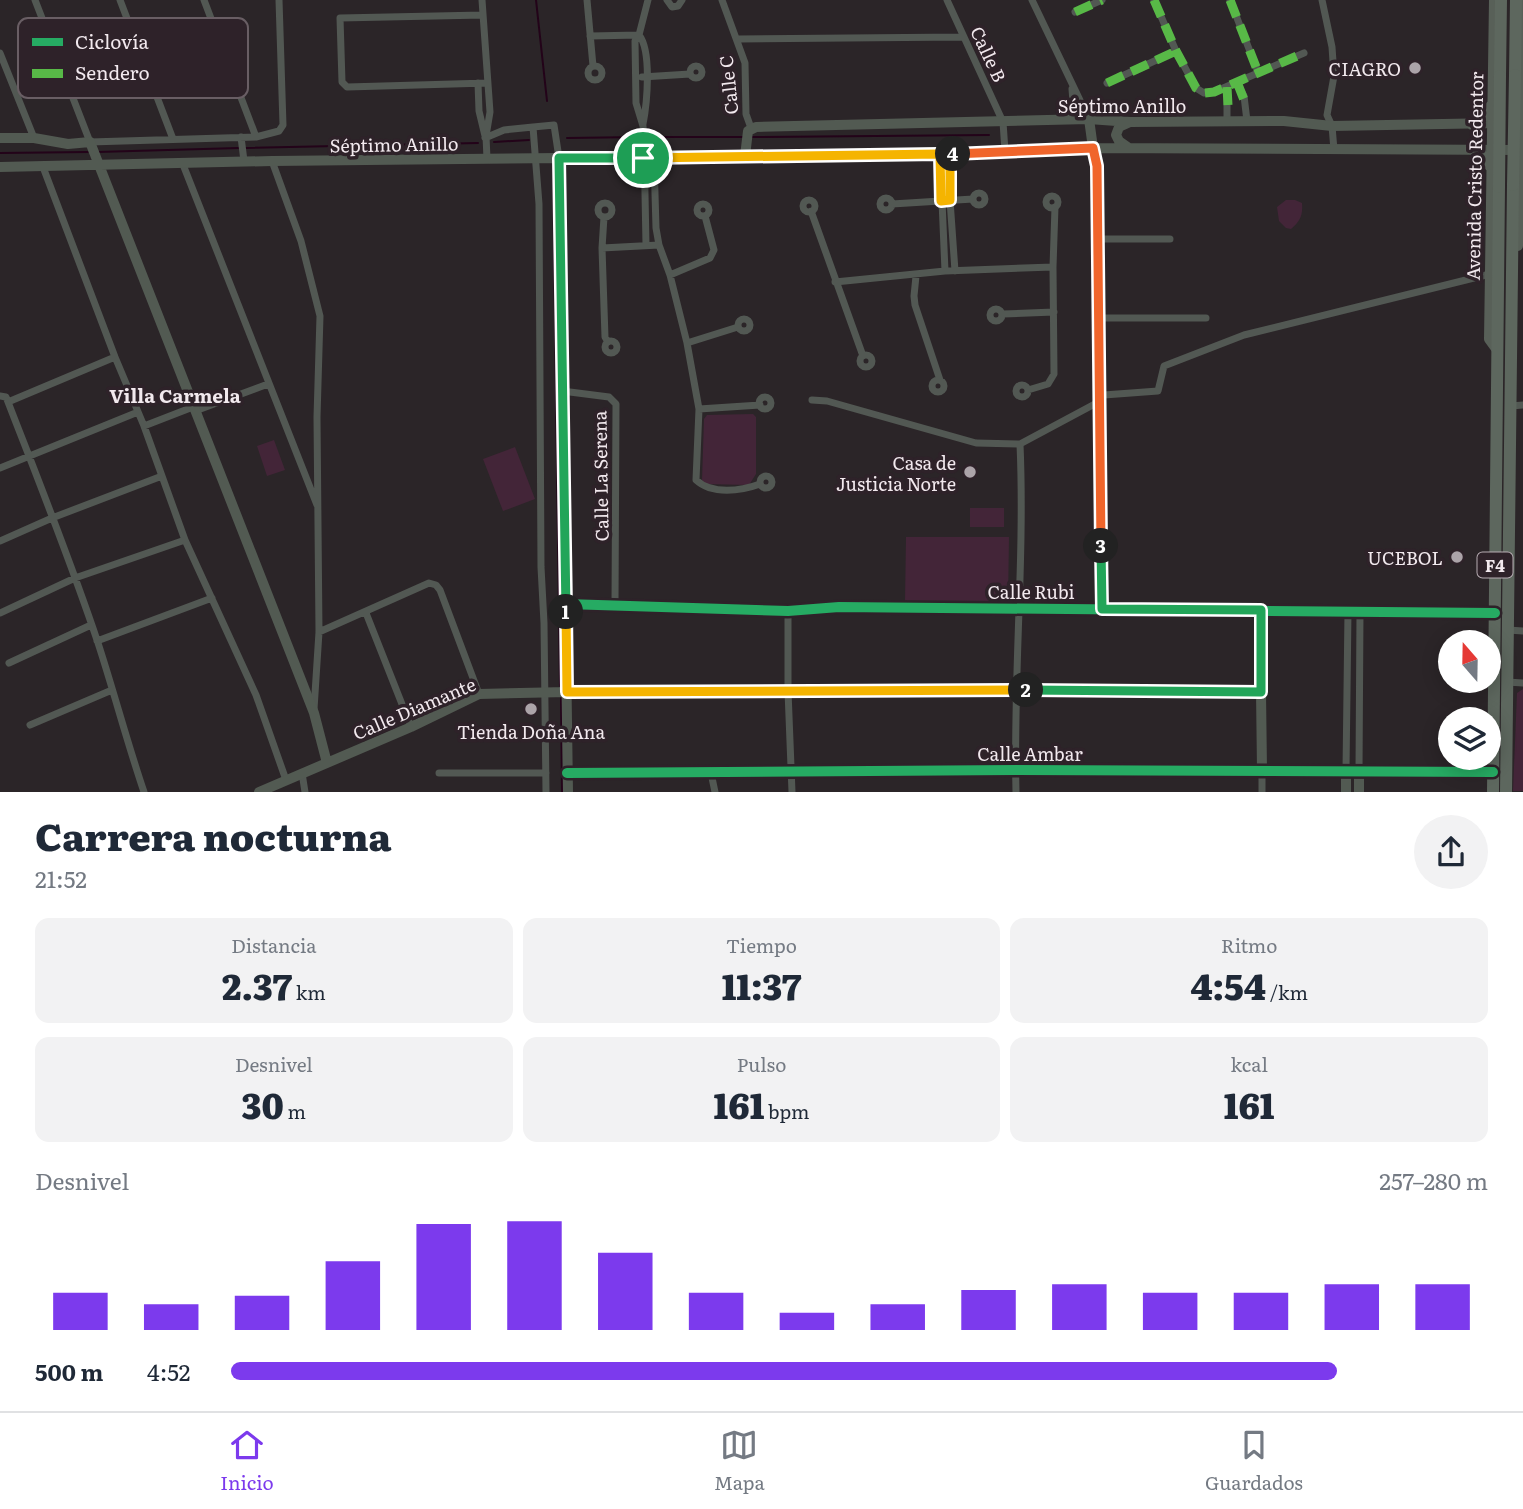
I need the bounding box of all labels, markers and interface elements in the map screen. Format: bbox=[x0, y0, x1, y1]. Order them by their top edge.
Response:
legend bbox=[18, 18, 248, 98]
street label: Calle B bbox=[964, 22, 1014, 86]
text: Ciclovía bbox=[75, 27, 150, 55]
street label: Calle C bbox=[711, 54, 745, 116]
place label: CIAGRO bbox=[1329, 55, 1401, 82]
text: Sendero bbox=[75, 58, 150, 86]
marker: CIAGRO bbox=[1407, 60, 1423, 76]
street label: Avenida Cristo Redentor bbox=[1459, 71, 1489, 281]
street label: Séptimo Anillo bbox=[1058, 92, 1186, 119]
pin bbox=[613, 128, 673, 188]
street label: Séptimo Anillo bbox=[329, 129, 459, 159]
pin: 4 bbox=[936, 136, 970, 172]
icon: arrive bbox=[624, 139, 662, 177]
text: 4 bbox=[947, 139, 958, 167]
district label: Villa Carmela bbox=[109, 381, 241, 409]
street label: Calle La Serena bbox=[585, 410, 615, 542]
place label: Casa de Justicia Norte bbox=[836, 449, 956, 497]
marker: Casa de Justicia Norte bbox=[962, 464, 978, 480]
pin: 3 bbox=[1084, 528, 1118, 564]
text: 3 bbox=[1095, 531, 1106, 559]
place label: UCEBOL bbox=[1367, 544, 1443, 571]
marker: UCEBOL bbox=[1449, 549, 1465, 565]
road number: F4 bbox=[1478, 552, 1512, 578]
street label: Calle Rubi bbox=[987, 578, 1075, 605]
pin: 1 bbox=[548, 594, 584, 630]
text: 1 bbox=[562, 597, 569, 625]
north arrow bbox=[1438, 630, 1502, 693]
map controls bbox=[1438, 630, 1501, 770]
street label: Calle Diamante bbox=[348, 670, 480, 746]
pin: 2 bbox=[1009, 672, 1044, 708]
text: 2 bbox=[1020, 675, 1031, 703]
marker: Tienda Doña Ana bbox=[523, 701, 539, 717]
button: layers bbox=[1438, 707, 1501, 770]
place label: Tienda Doña Ana bbox=[457, 718, 605, 745]
street label: Calle Ambar bbox=[977, 740, 1083, 767]
text: Carrera nocturna bbox=[35, 806, 391, 863]
button: share bbox=[1414, 815, 1488, 889]
text: 21:52 bbox=[35, 861, 87, 895]
text: Distancia bbox=[231, 931, 316, 959]
text: Tiempo bbox=[726, 931, 797, 959]
text: Ritmo bbox=[1221, 931, 1277, 959]
text: 2.37 bbox=[222, 959, 292, 1011]
text: 11:37 bbox=[722, 959, 801, 1011]
text: 4:54 bbox=[1190, 959, 1266, 1011]
text: km bbox=[292, 978, 326, 1006]
text: /km bbox=[1266, 978, 1308, 1006]
text: Desnivel bbox=[235, 1050, 313, 1078]
text: Pulso bbox=[737, 1050, 786, 1078]
text: kcal bbox=[1230, 1050, 1268, 1078]
text: 30 bbox=[242, 1078, 284, 1130]
text: 161 bbox=[714, 1078, 764, 1130]
text: 161 bbox=[1224, 1078, 1275, 1130]
text: m bbox=[284, 1097, 306, 1125]
text: bpm bbox=[764, 1097, 809, 1125]
text: Desnivel bbox=[35, 1163, 129, 1197]
text: 257–280 m bbox=[1379, 1163, 1488, 1197]
text: 500 m bbox=[35, 1354, 103, 1388]
text: 4:52 bbox=[147, 1354, 190, 1388]
tab: Inicio bbox=[220, 1426, 274, 1496]
tab: Mapa bbox=[714, 1426, 765, 1496]
tab: Guardados bbox=[1205, 1426, 1303, 1496]

